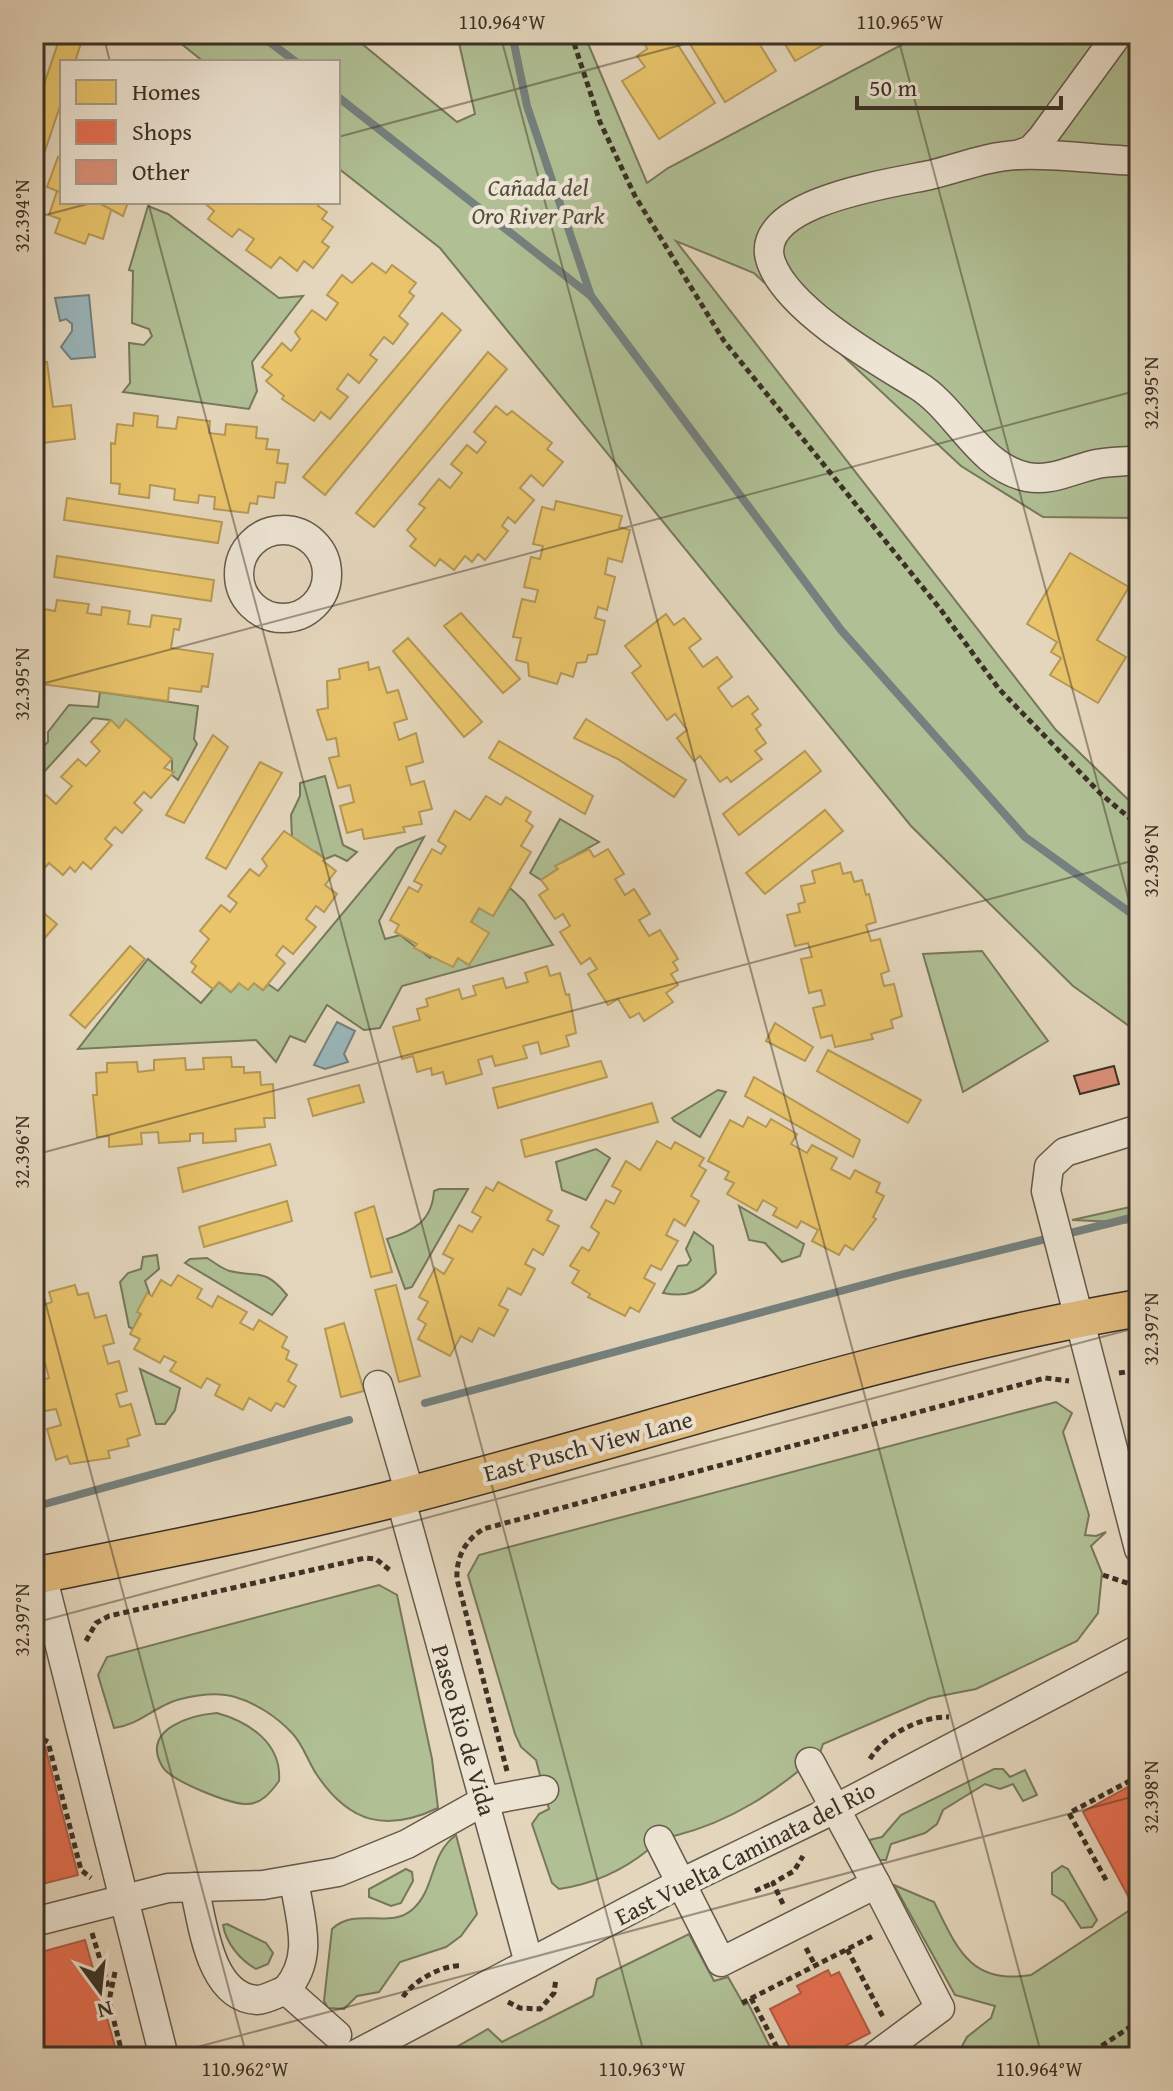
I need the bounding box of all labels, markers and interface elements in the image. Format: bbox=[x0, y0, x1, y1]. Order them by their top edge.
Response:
text: 110.964°W bbox=[459, 7, 545, 36]
text: 110.965°W bbox=[857, 7, 943, 36]
legend bbox=[60, 60, 340, 204]
scale bar bbox=[857, 60, 1061, 110]
text: 50 m bbox=[869, 70, 917, 105]
text: Homes bbox=[132, 74, 201, 109]
text: Shops bbox=[132, 114, 192, 149]
text: Other bbox=[132, 154, 190, 189]
park label: Cañada del Oro River Park bbox=[472, 170, 605, 233]
text: 32.394°N bbox=[7, 179, 36, 253]
text: 32.395°N bbox=[1136, 356, 1165, 430]
text: 32.395°N bbox=[7, 647, 36, 721]
text: 32.396°N bbox=[1136, 824, 1165, 898]
text: 32.396°N bbox=[7, 1115, 36, 1189]
text: 32.397°N bbox=[1136, 1292, 1165, 1366]
street label: East Pusch View Lane bbox=[480, 1401, 696, 1491]
text: 32.397°N bbox=[7, 1583, 36, 1657]
street label: Paseo Rio de Vida bbox=[423, 1640, 505, 1820]
text: 32.398°N bbox=[1136, 1760, 1165, 1834]
street label: East Vuelta Caminata del Rio bbox=[609, 1772, 881, 1934]
north arrow bbox=[60, 1951, 140, 2031]
text: N bbox=[94, 1993, 116, 2028]
text: 110.962°W bbox=[202, 2054, 288, 2083]
text: 110.963°W bbox=[599, 2054, 685, 2083]
text: 110.964°W bbox=[996, 2054, 1082, 2083]

